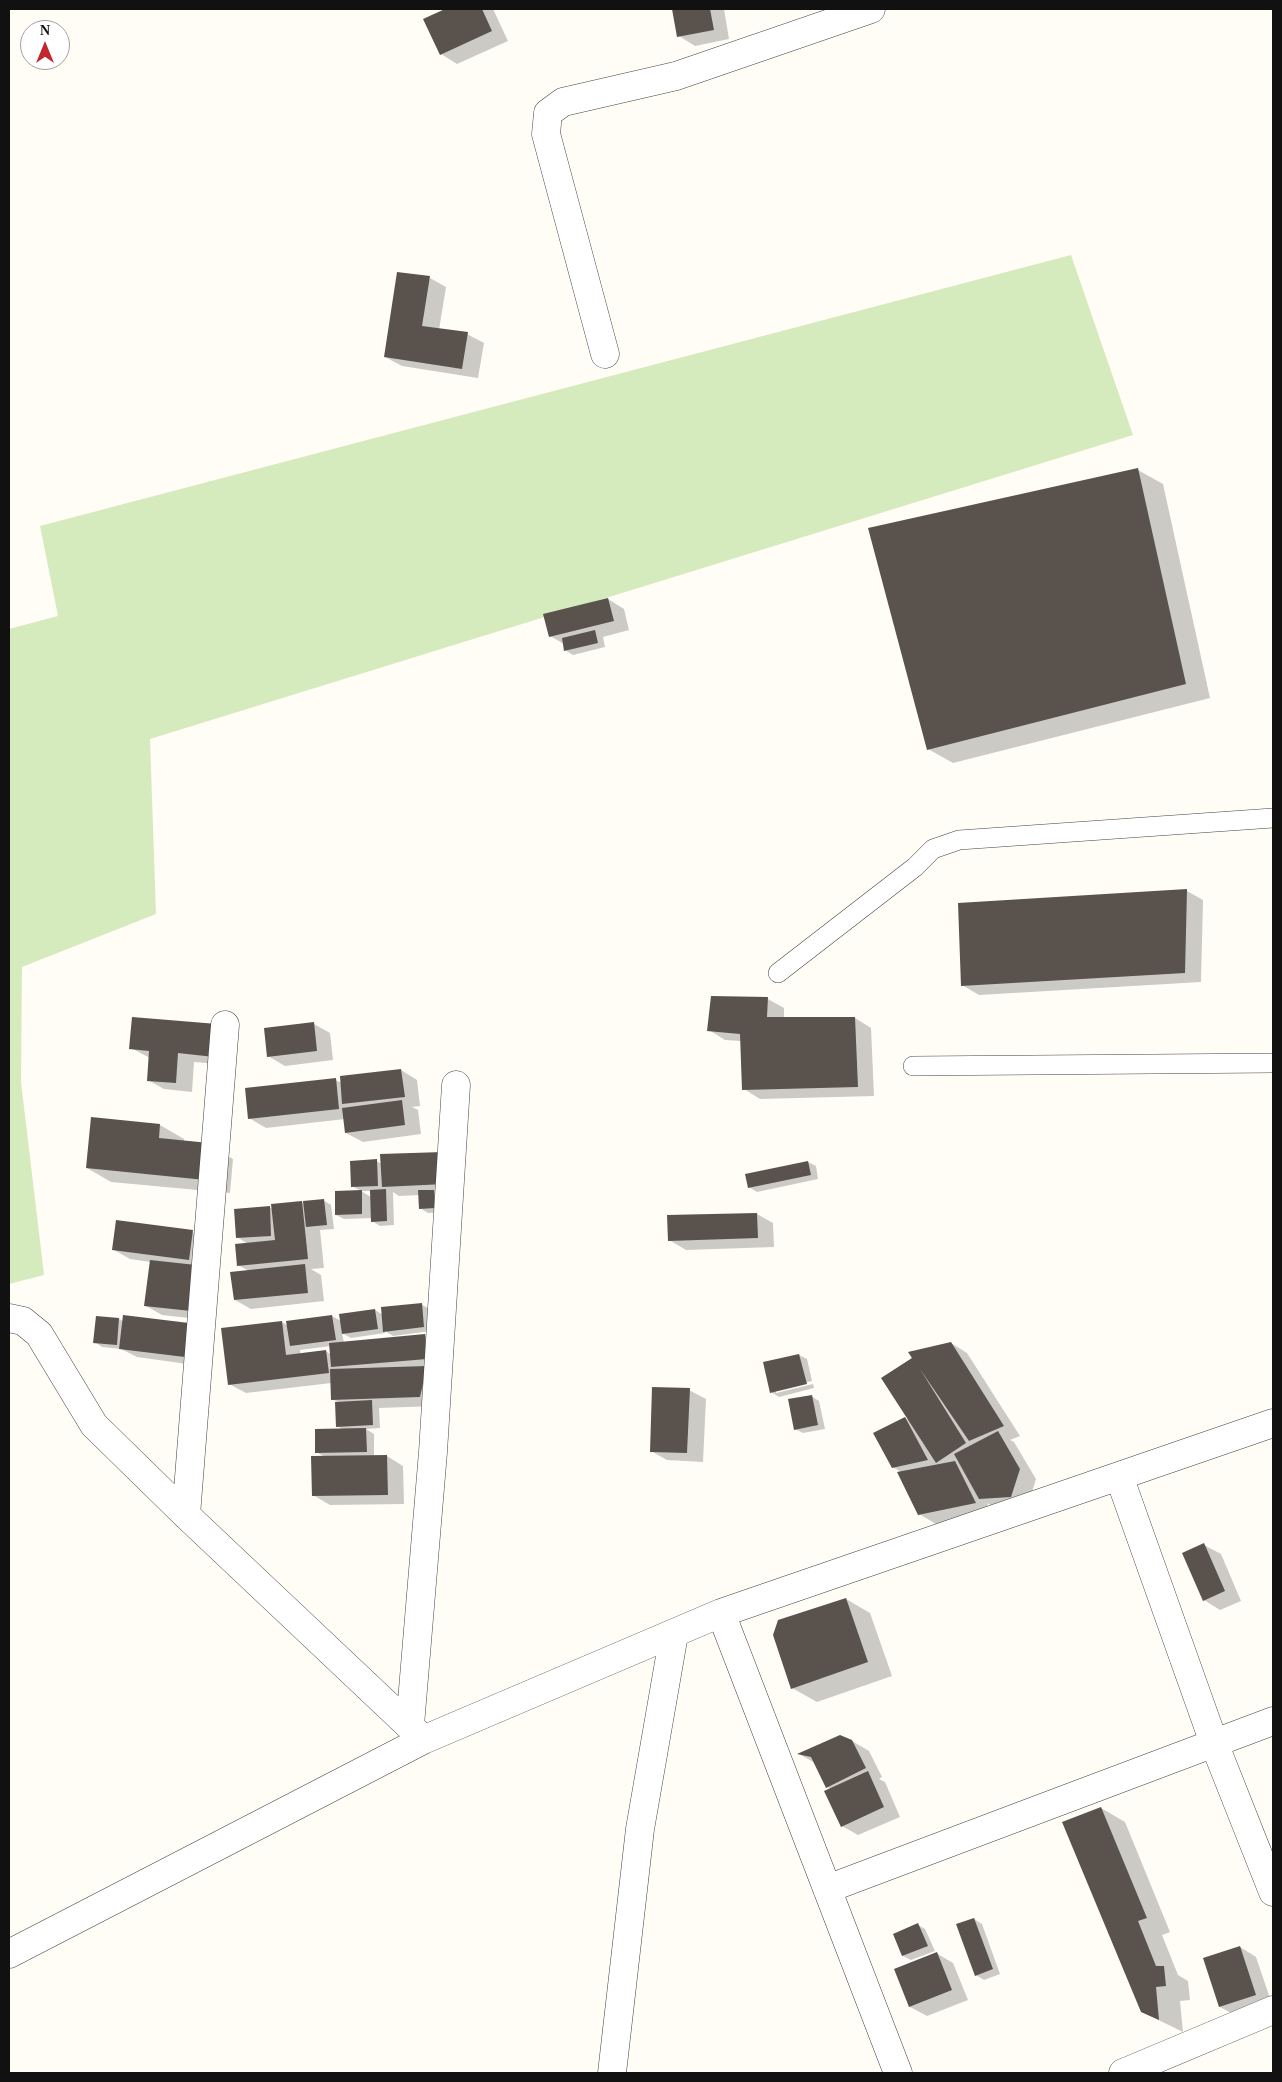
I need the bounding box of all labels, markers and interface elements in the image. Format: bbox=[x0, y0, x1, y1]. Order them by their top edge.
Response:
north arrow bbox=[20, 20, 70, 70]
text: N bbox=[40, 23, 50, 38]

